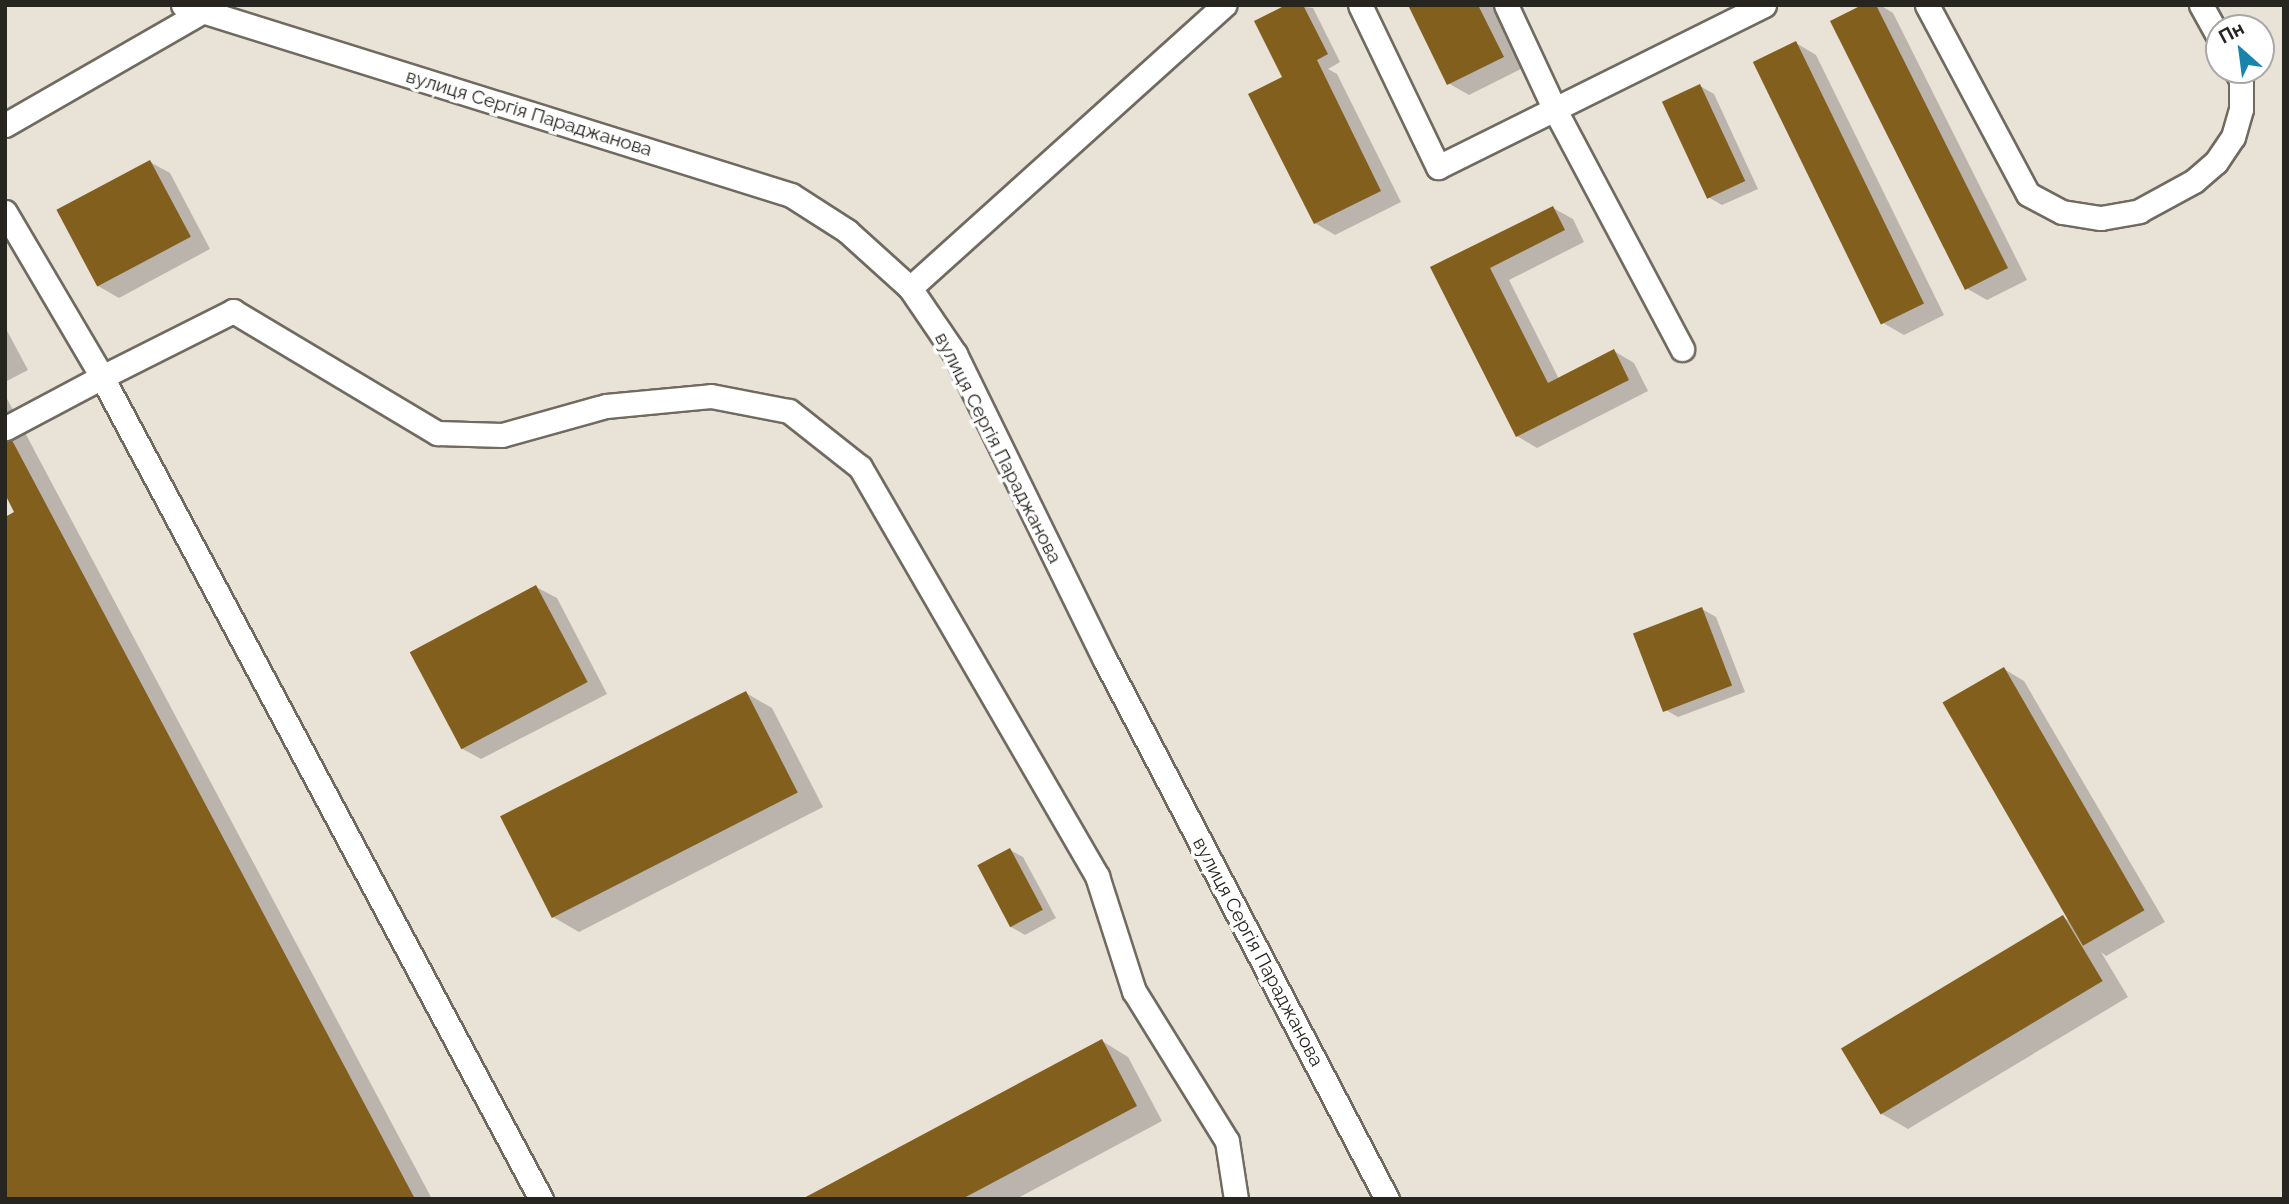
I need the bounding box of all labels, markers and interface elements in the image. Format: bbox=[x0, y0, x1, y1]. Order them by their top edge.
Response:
north arrow bbox=[2205, 14, 2275, 84]
text: Пн bbox=[2215, 17, 2247, 48]
street label: вулиця Сергія Параджанова bbox=[403, 65, 655, 161]
street label: вулиця Сергія Параджанова bbox=[930, 329, 1066, 567]
street label: вулиця Сергія Параджанова bbox=[1188, 834, 1328, 1070]

